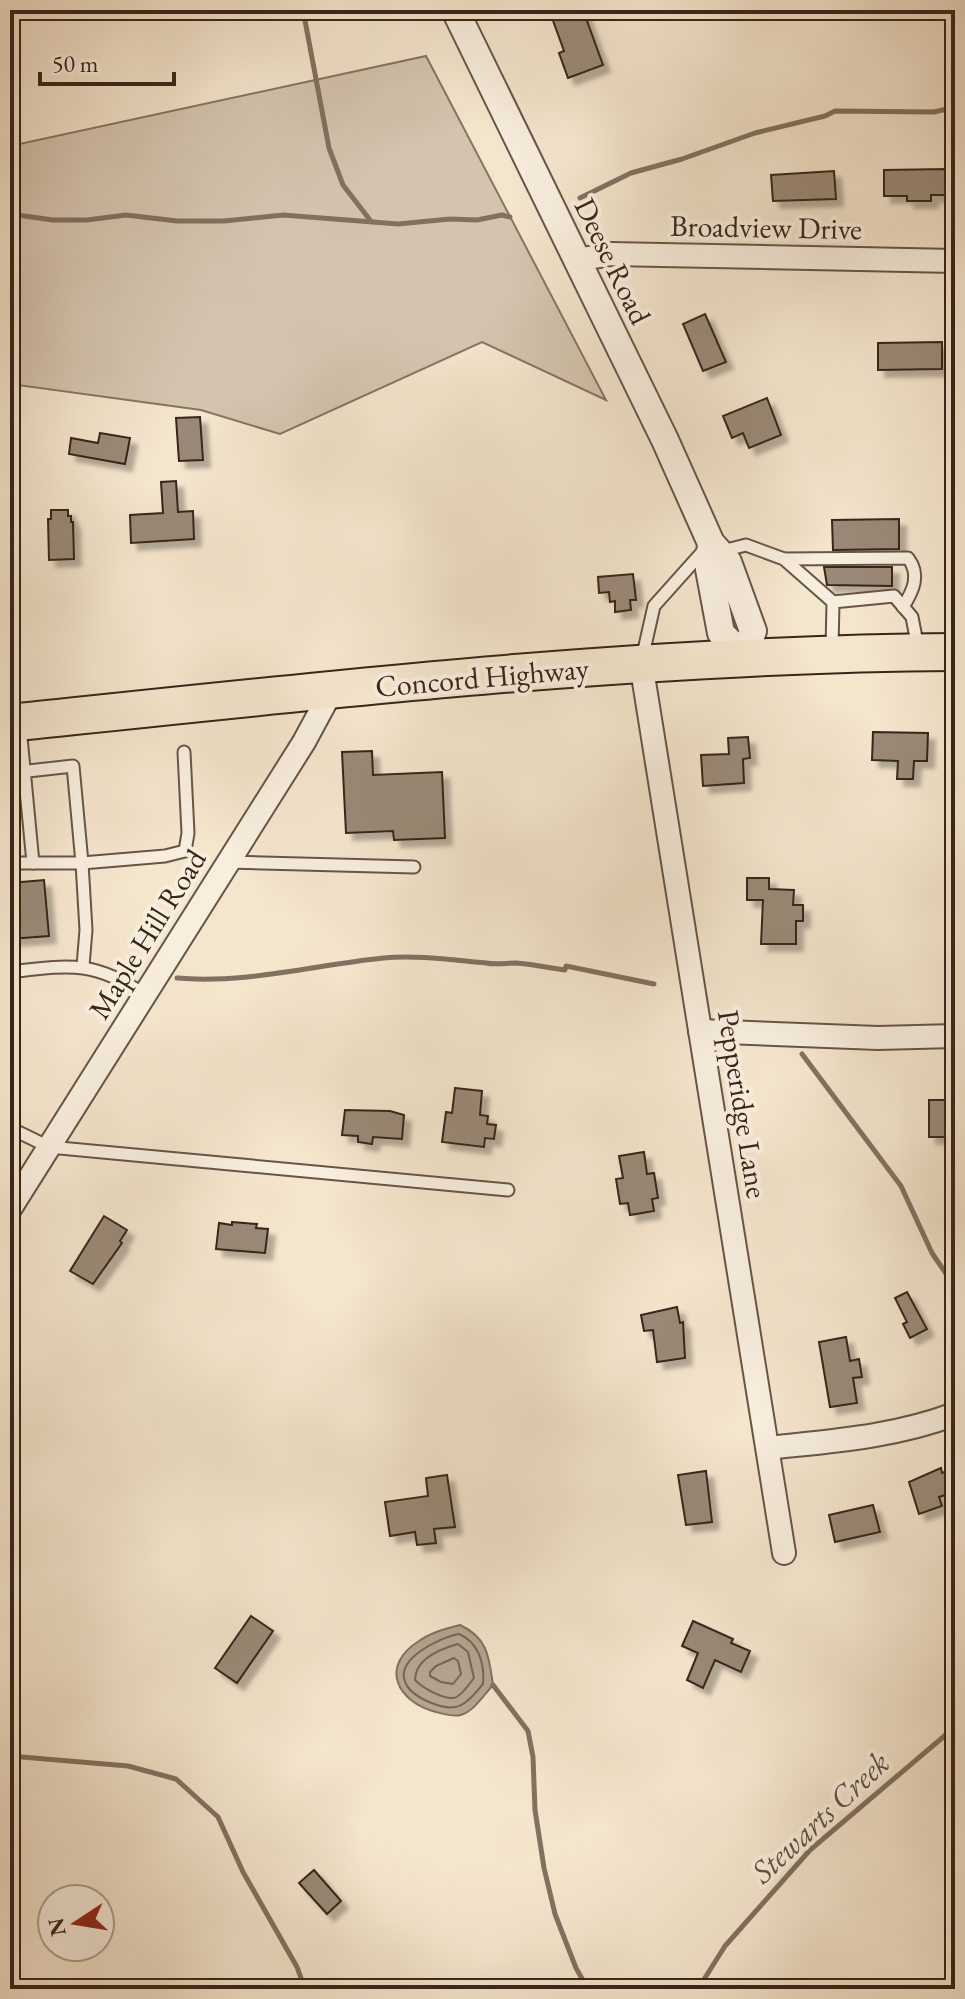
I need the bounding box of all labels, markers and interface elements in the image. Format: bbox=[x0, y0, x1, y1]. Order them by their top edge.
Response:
scale bar bbox=[40, 36, 174, 86]
text: 50 m bbox=[52, 48, 99, 79]
street label: Deese Road bbox=[566, 191, 661, 331]
street label: Broadview Drive bbox=[670, 206, 862, 248]
street label: Concord Highway bbox=[374, 648, 591, 706]
street label: Maple Hill Road bbox=[79, 841, 215, 1026]
street label: Pepperidge Lane bbox=[709, 1007, 777, 1201]
water label: Stewarts Creek bbox=[741, 1742, 899, 1893]
north arrow bbox=[36, 1883, 116, 1963]
text: N bbox=[41, 1915, 73, 1939]

